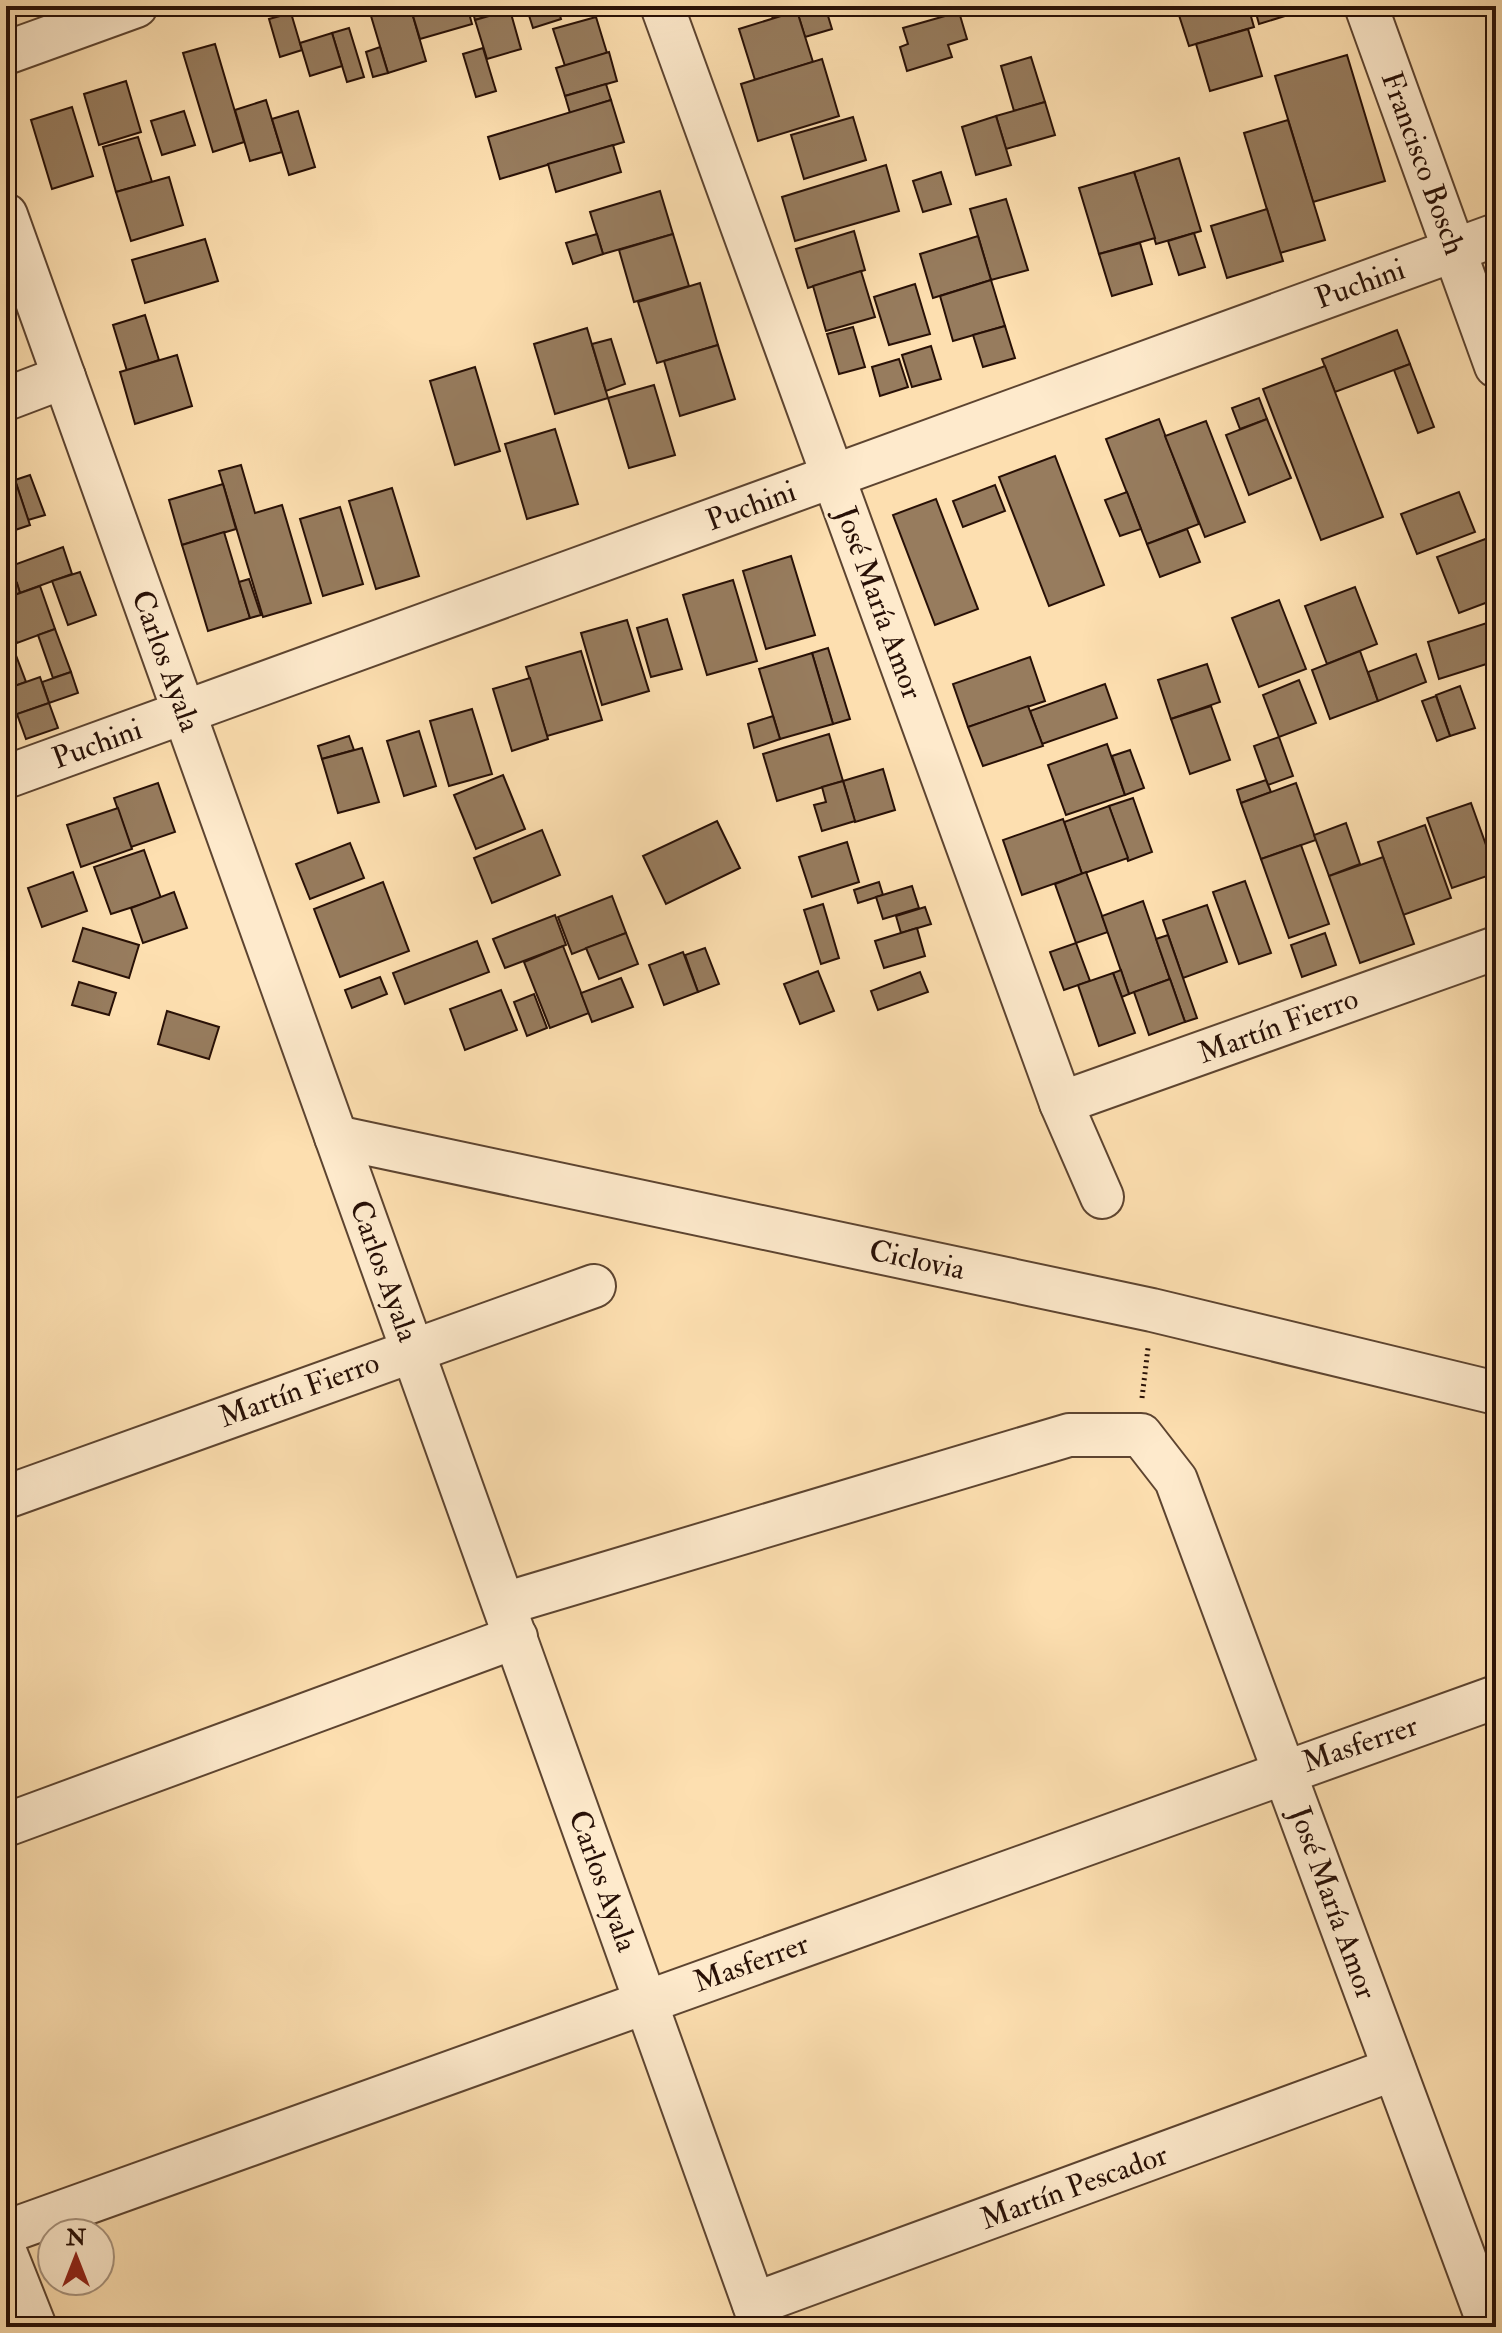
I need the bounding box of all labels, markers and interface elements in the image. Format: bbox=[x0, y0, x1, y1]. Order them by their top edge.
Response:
street label: Francisco Bosch bbox=[1373, 66, 1473, 260]
street label: Puchini bbox=[1310, 251, 1410, 317]
street label: Puchini bbox=[701, 473, 801, 539]
street label: José María Amor bbox=[827, 501, 931, 704]
street label: Carlos Ayala bbox=[123, 585, 209, 737]
street label: Puchini bbox=[47, 711, 147, 777]
street label: Martín Fierro bbox=[1193, 980, 1363, 1072]
street label: Carlos Ayala bbox=[341, 1195, 427, 1347]
street label: Ciclovia bbox=[866, 1232, 969, 1288]
street label: Martín Fierro bbox=[214, 1344, 384, 1436]
street label: Masferrer bbox=[1297, 1707, 1423, 1781]
street label: José María Amor bbox=[1281, 1801, 1385, 2004]
street label: Carlos Ayala bbox=[560, 1805, 646, 1957]
street label: Masferrer bbox=[689, 1925, 813, 2001]
street label: Martín Pescador bbox=[975, 2136, 1173, 2238]
north arrow bbox=[36, 2217, 116, 2297]
text: N bbox=[65, 2224, 86, 2252]

